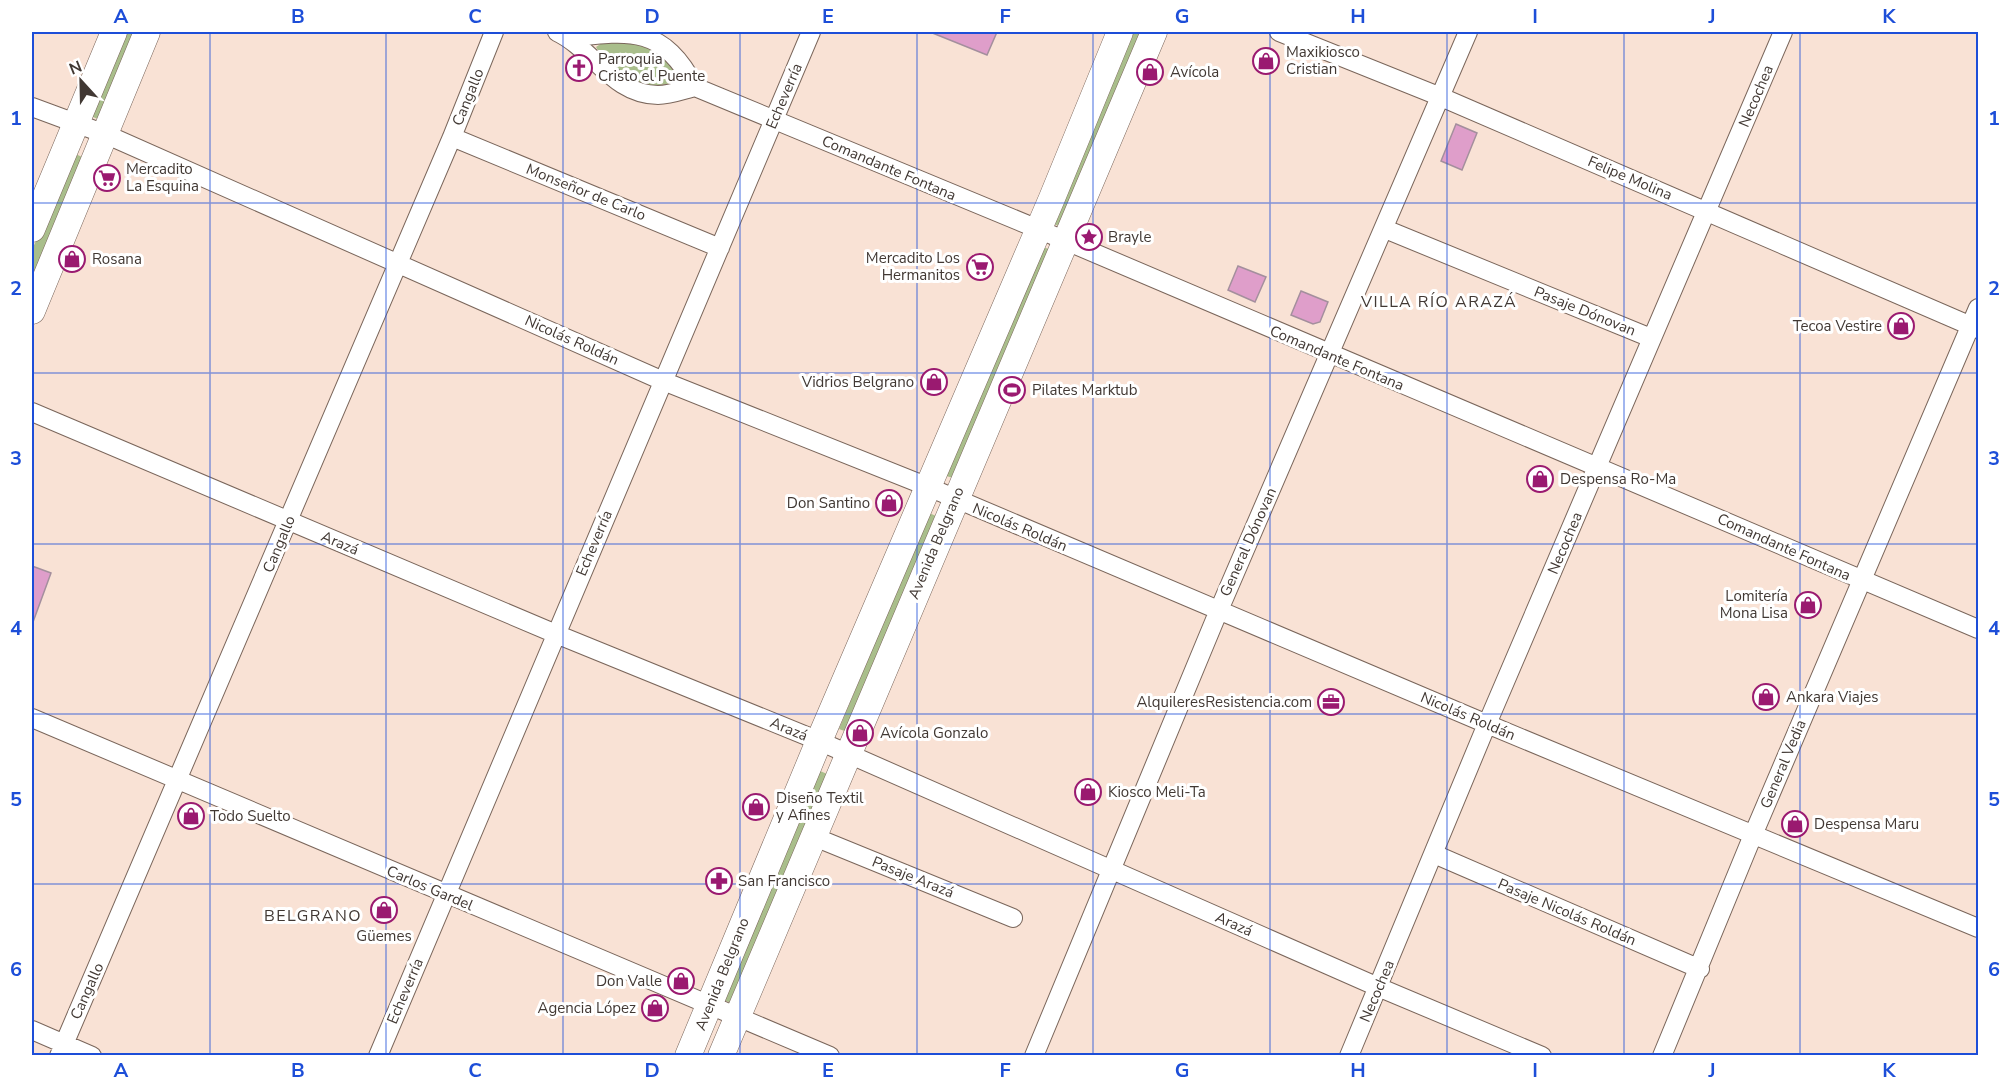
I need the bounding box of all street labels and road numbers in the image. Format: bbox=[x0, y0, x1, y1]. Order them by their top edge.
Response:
street label: Echeverría bbox=[761, 60, 807, 132]
street label: Necochea bbox=[1734, 62, 1778, 130]
street label: Cangallo bbox=[447, 65, 489, 129]
street label: Comandante Fontana bbox=[819, 131, 959, 205]
street label: Felipe Molina bbox=[1585, 151, 1675, 205]
street label: Monseñor de Carlo bbox=[523, 159, 649, 225]
street label: Pasaje Dónovan bbox=[1531, 282, 1639, 340]
street label: Nicolás Roldán bbox=[522, 310, 622, 370]
street label: Comandante Fontana bbox=[1267, 321, 1407, 395]
street label: Avenida Belgrano bbox=[903, 484, 969, 602]
street label: General Dónovan bbox=[1215, 484, 1281, 600]
street label: Nicolás Roldán bbox=[970, 498, 1070, 556]
street label: Echeverría bbox=[571, 507, 617, 579]
street label: Necochea bbox=[1543, 509, 1587, 577]
street label: Comandante Fontana bbox=[1714, 509, 1854, 585]
street label: Cangallo bbox=[258, 512, 300, 576]
street label: Arazá bbox=[318, 526, 362, 560]
street label: Nicolás Roldán bbox=[1418, 687, 1518, 745]
street label: Arazá bbox=[767, 712, 811, 746]
street label: General Vedia bbox=[1755, 717, 1811, 811]
street label: Pasaje Arazá bbox=[869, 852, 957, 902]
street label: Carlos Gardel bbox=[384, 861, 477, 915]
street label: Pasaje Nicolás Roldán bbox=[1495, 874, 1639, 950]
street label: Arazá bbox=[1212, 907, 1256, 941]
street label: Avenida Belgrano bbox=[690, 915, 754, 1033]
street label: Echeverría bbox=[382, 955, 428, 1027]
street label: Necochea bbox=[1355, 957, 1399, 1025]
street label: Cangallo bbox=[66, 959, 108, 1023]

